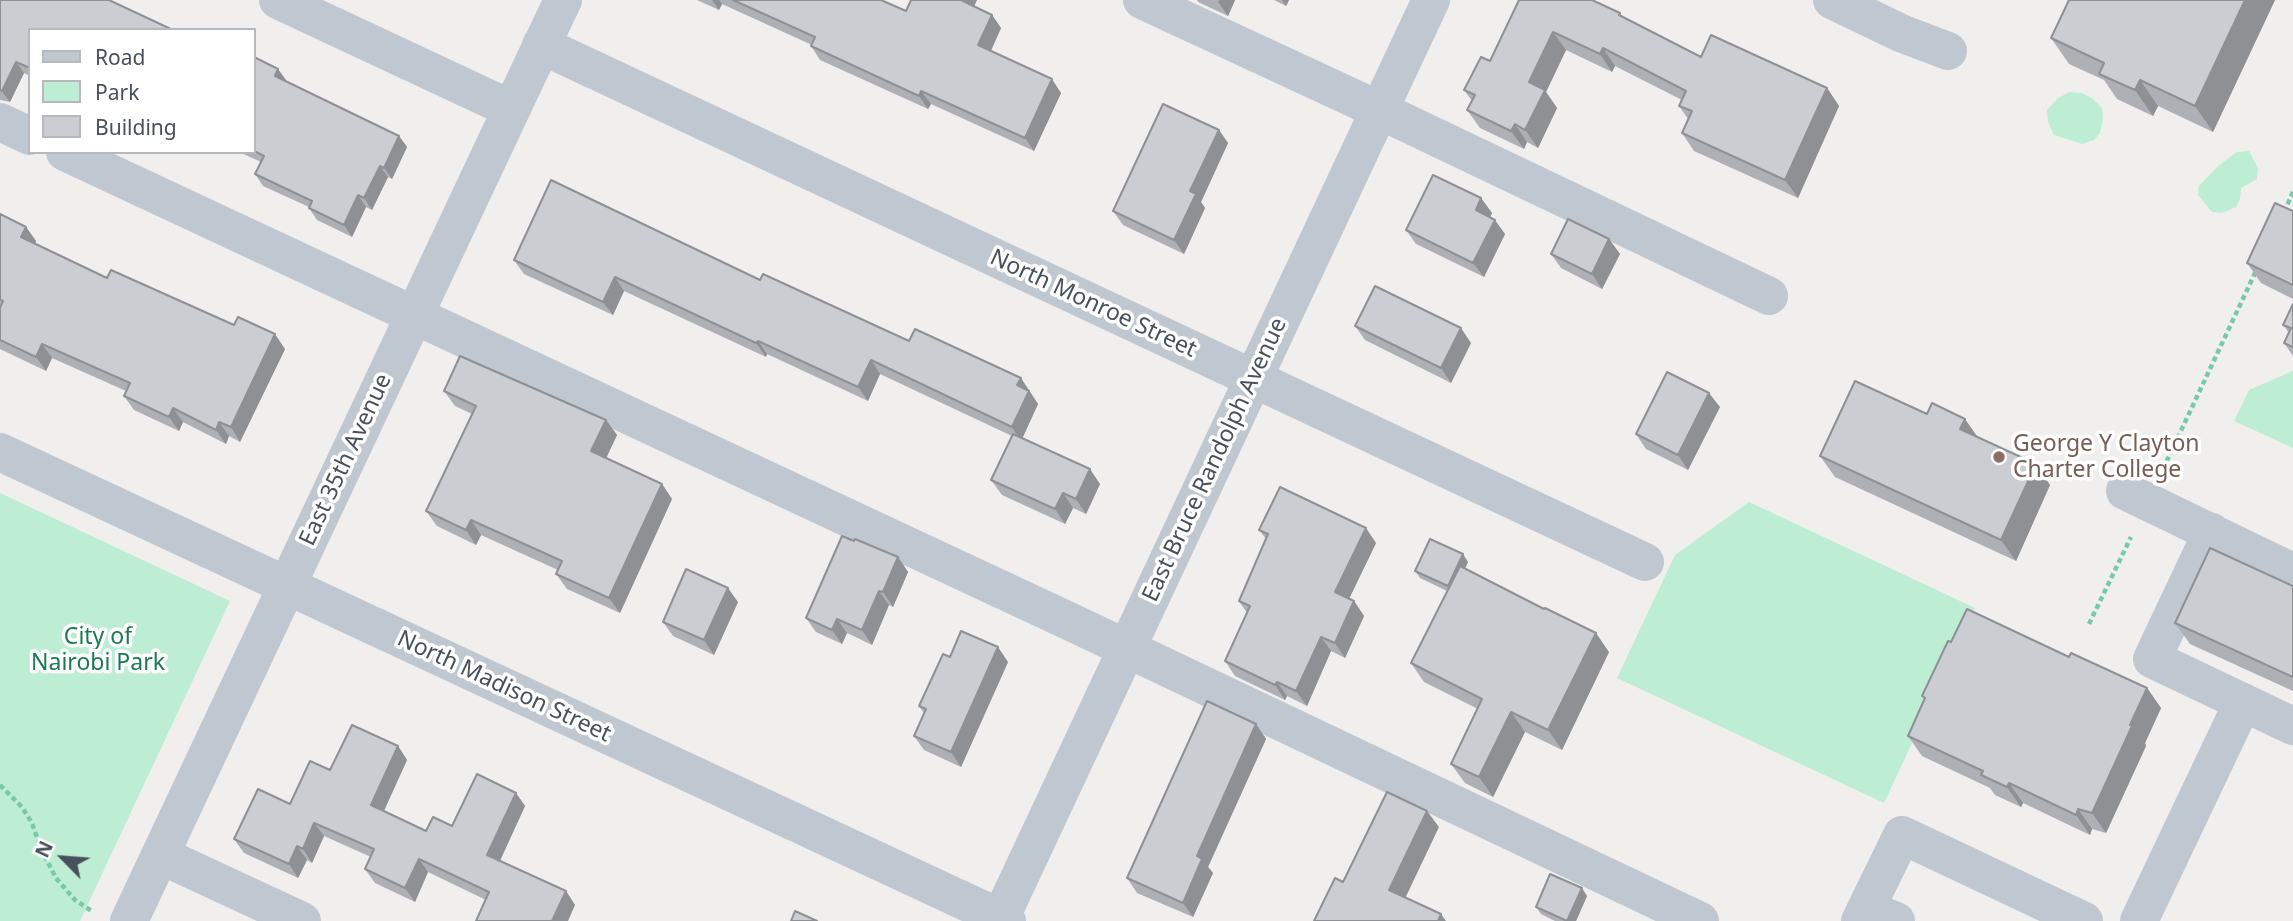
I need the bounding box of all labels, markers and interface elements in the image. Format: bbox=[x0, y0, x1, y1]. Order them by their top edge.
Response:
legend bbox=[28, 28, 256, 154]
text: Road bbox=[95, 43, 145, 71]
text: Park bbox=[95, 78, 139, 106]
text: Building bbox=[95, 113, 177, 141]
street label: North Monroe Street bbox=[985, 244, 1201, 364]
street label: East Bruce Randolph Avenue bbox=[1137, 314, 1293, 606]
street label: East 35th Avenue bbox=[294, 370, 398, 550]
place label: George Y Clayton Charter College bbox=[2013, 430, 2200, 484]
marker: George Y Clayton Charter College bbox=[1991, 449, 2007, 465]
park label: City of Nairobi Park bbox=[31, 623, 165, 677]
street label: North Madison Street bbox=[393, 625, 615, 749]
north arrow bbox=[28, 823, 98, 893]
text: N bbox=[29, 837, 59, 862]

